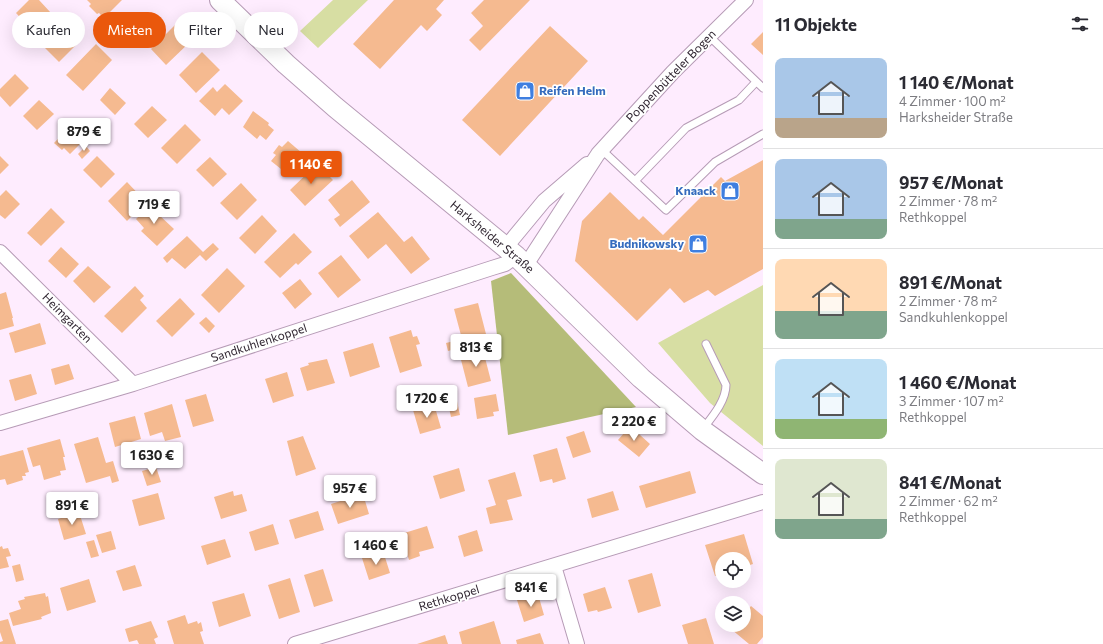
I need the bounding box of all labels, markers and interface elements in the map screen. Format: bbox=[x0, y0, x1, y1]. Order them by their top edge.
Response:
chip: Kaufen bbox=[12, 12, 85, 48]
chip: Mieten bbox=[93, 12, 166, 48]
chip: Filter bbox=[174, 12, 236, 48]
chip: Neu bbox=[244, 12, 298, 48]
icon: filters bbox=[1069, 13, 1091, 35]
text: 11 Objekte bbox=[775, 14, 857, 35]
street label: Poppenbütteler Bogen bbox=[623, 26, 718, 124]
text: 1 140 €/Monat bbox=[899, 72, 1014, 93]
icon: home bbox=[807, 74, 855, 122]
shop icon: Reifen Helm bbox=[514, 80, 536, 102]
place label: Reifen Helm bbox=[539, 83, 606, 97]
text: 4 Zimmer · 100 m² bbox=[899, 93, 1006, 109]
text: Harksheider Straße bbox=[899, 109, 1013, 125]
pin: 879 € bbox=[56, 118, 112, 152]
text: 879 € bbox=[67, 123, 101, 139]
pin: 1 140 € bbox=[274, 151, 348, 185]
text: 1 140 € bbox=[290, 156, 332, 172]
text: 957 €/Monat bbox=[899, 172, 1003, 193]
icon: home bbox=[807, 175, 855, 223]
shop icon: Knaack bbox=[719, 180, 741, 202]
place label: Knaack bbox=[675, 183, 716, 197]
pin: 719 € bbox=[126, 191, 182, 225]
text: 2 Zimmer · 78 m² bbox=[899, 193, 997, 209]
text: 719 € bbox=[138, 196, 170, 212]
street label: Harksheider Straße bbox=[448, 197, 537, 275]
text: Rethkoppel bbox=[899, 209, 967, 225]
shop icon: Budnikowsky bbox=[687, 233, 709, 255]
place label: Budnikowsky bbox=[609, 236, 684, 250]
text: 891 €/Monat bbox=[899, 272, 1002, 293]
icon: home bbox=[807, 275, 855, 323]
street label: Heimgarten bbox=[40, 290, 95, 345]
text: 2 Zimmer · 78 m² bbox=[899, 293, 997, 309]
text: Sandkuhlenkoppel bbox=[899, 309, 1008, 325]
street label: Sandkuhlenkoppel bbox=[209, 320, 309, 364]
pin: 813 € bbox=[448, 334, 504, 368]
text: 813 € bbox=[459, 339, 493, 355]
text: 1 460 €/Monat bbox=[899, 372, 1016, 393]
icon: home bbox=[807, 375, 855, 423]
pin: 1 720 € bbox=[390, 385, 464, 419]
text: 1 720 € bbox=[405, 390, 449, 406]
text: 3 Zimmer · 107 m² bbox=[899, 393, 1004, 409]
pin: 2 220 € bbox=[597, 408, 671, 442]
text: Rethkoppel bbox=[899, 409, 967, 425]
text: 2 220 € bbox=[612, 413, 656, 429]
pin: 1 630 € bbox=[115, 442, 189, 476]
text: 1 630 € bbox=[130, 447, 174, 463]
text: 841 €/Monat bbox=[899, 472, 1001, 493]
pin: 957 € bbox=[322, 475, 378, 509]
icon: home bbox=[807, 475, 855, 523]
text: 957 € bbox=[333, 480, 367, 496]
pin: 891 € bbox=[44, 492, 100, 526]
text: 2 Zimmer · 62 m² bbox=[899, 493, 998, 509]
text: 891 € bbox=[55, 497, 89, 513]
text: Rethkoppel bbox=[899, 509, 967, 525]
pin: 1 460 € bbox=[339, 532, 413, 566]
text: 1 460 € bbox=[354, 537, 398, 553]
map controls bbox=[715, 552, 751, 632]
button: locate bbox=[715, 552, 751, 588]
pin: 841 € bbox=[503, 574, 559, 608]
text: 841 € bbox=[514, 579, 548, 595]
street label: Rethkoppel bbox=[417, 581, 481, 613]
button: layers bbox=[715, 596, 751, 632]

